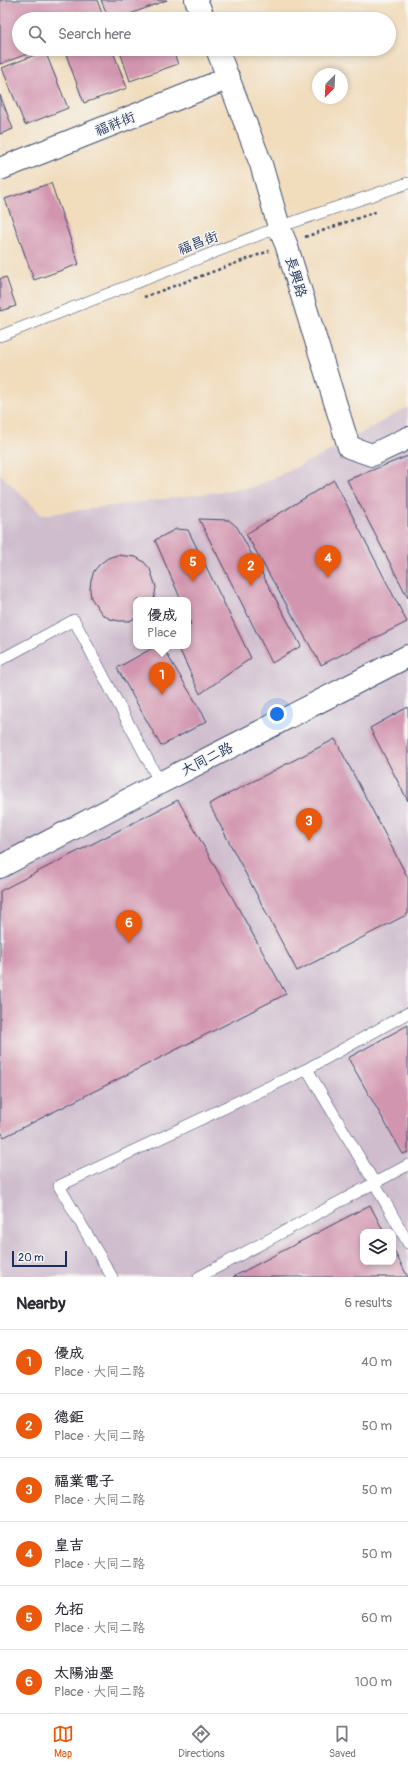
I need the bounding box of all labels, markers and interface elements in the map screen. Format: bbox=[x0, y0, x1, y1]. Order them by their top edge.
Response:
search box bbox=[12, 12, 396, 56]
icon: search bbox=[26, 23, 48, 45]
text: Search here bbox=[58, 25, 131, 44]
north arrow bbox=[312, 68, 348, 104]
street label: 福祥街 bbox=[92, 108, 138, 140]
street label: 福昌街 bbox=[175, 228, 221, 258]
street label: 長興路 bbox=[282, 254, 310, 300]
pin: 4 bbox=[315, 545, 341, 578]
pin: 5 bbox=[180, 549, 206, 582]
pin: 2 bbox=[238, 553, 264, 586]
popup bbox=[133, 597, 191, 649]
text: 優成 bbox=[147, 606, 177, 625]
text: Place bbox=[147, 625, 176, 641]
pin: 1 bbox=[149, 662, 175, 695]
your location bbox=[267, 704, 287, 724]
street label: 大同二路 bbox=[178, 739, 236, 779]
pin: 3 bbox=[296, 808, 322, 841]
pin: 6 bbox=[116, 910, 142, 943]
map controls bbox=[360, 1229, 396, 1265]
button: layers bbox=[360, 1229, 396, 1265]
scale bar bbox=[12, 1249, 67, 1268]
text: 20 m bbox=[18, 1251, 44, 1264]
text: Nearby bbox=[16, 1293, 65, 1314]
text: 6 results bbox=[345, 1295, 392, 1311]
text: 優成 bbox=[54, 1344, 84, 1363]
text: 1 bbox=[26, 1354, 32, 1370]
text: 40 m bbox=[361, 1354, 392, 1370]
text: Place · 大同二路 bbox=[54, 1364, 145, 1380]
text: 德鉅 bbox=[54, 1408, 84, 1427]
text: 2 bbox=[25, 1418, 33, 1434]
text: 50 m bbox=[362, 1418, 392, 1434]
text: Place · 大同二路 bbox=[54, 1428, 145, 1444]
text: 福業電子 bbox=[54, 1472, 114, 1491]
text: 3 bbox=[25, 1482, 33, 1498]
text: 50 m bbox=[362, 1482, 392, 1498]
text: Place · 大同二路 bbox=[54, 1492, 145, 1508]
text: 皇吉 bbox=[54, 1536, 84, 1555]
text: 4 bbox=[25, 1546, 33, 1562]
text: 50 m bbox=[362, 1546, 392, 1562]
text: Place · 大同二路 bbox=[54, 1556, 145, 1572]
text: 允拓 bbox=[54, 1600, 84, 1619]
text: 5 bbox=[25, 1610, 33, 1626]
text: 60 m bbox=[361, 1610, 392, 1626]
text: Place · 大同二路 bbox=[54, 1620, 145, 1636]
text: 太陽油墨 bbox=[54, 1664, 114, 1683]
text: 6 bbox=[25, 1674, 33, 1690]
text: 100 m bbox=[355, 1674, 392, 1690]
text: Place · 大同二路 bbox=[54, 1684, 145, 1700]
tab: Map bbox=[52, 1723, 74, 1760]
tab: Directions bbox=[178, 1723, 225, 1760]
tab: Saved bbox=[329, 1723, 356, 1760]

